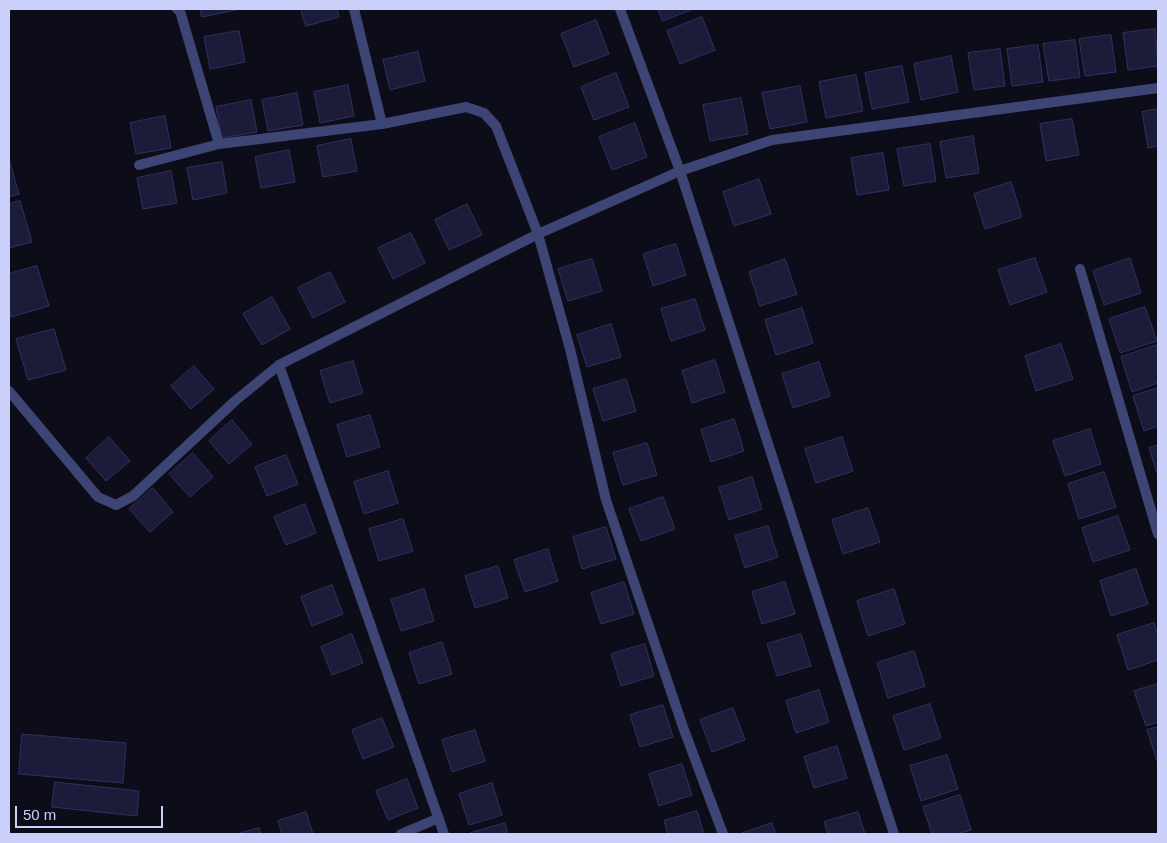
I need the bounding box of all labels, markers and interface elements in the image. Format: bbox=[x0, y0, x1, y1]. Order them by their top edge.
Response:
scale bar bbox=[18, 796, 165, 828]
text: 50 m bbox=[23, 806, 56, 823]

